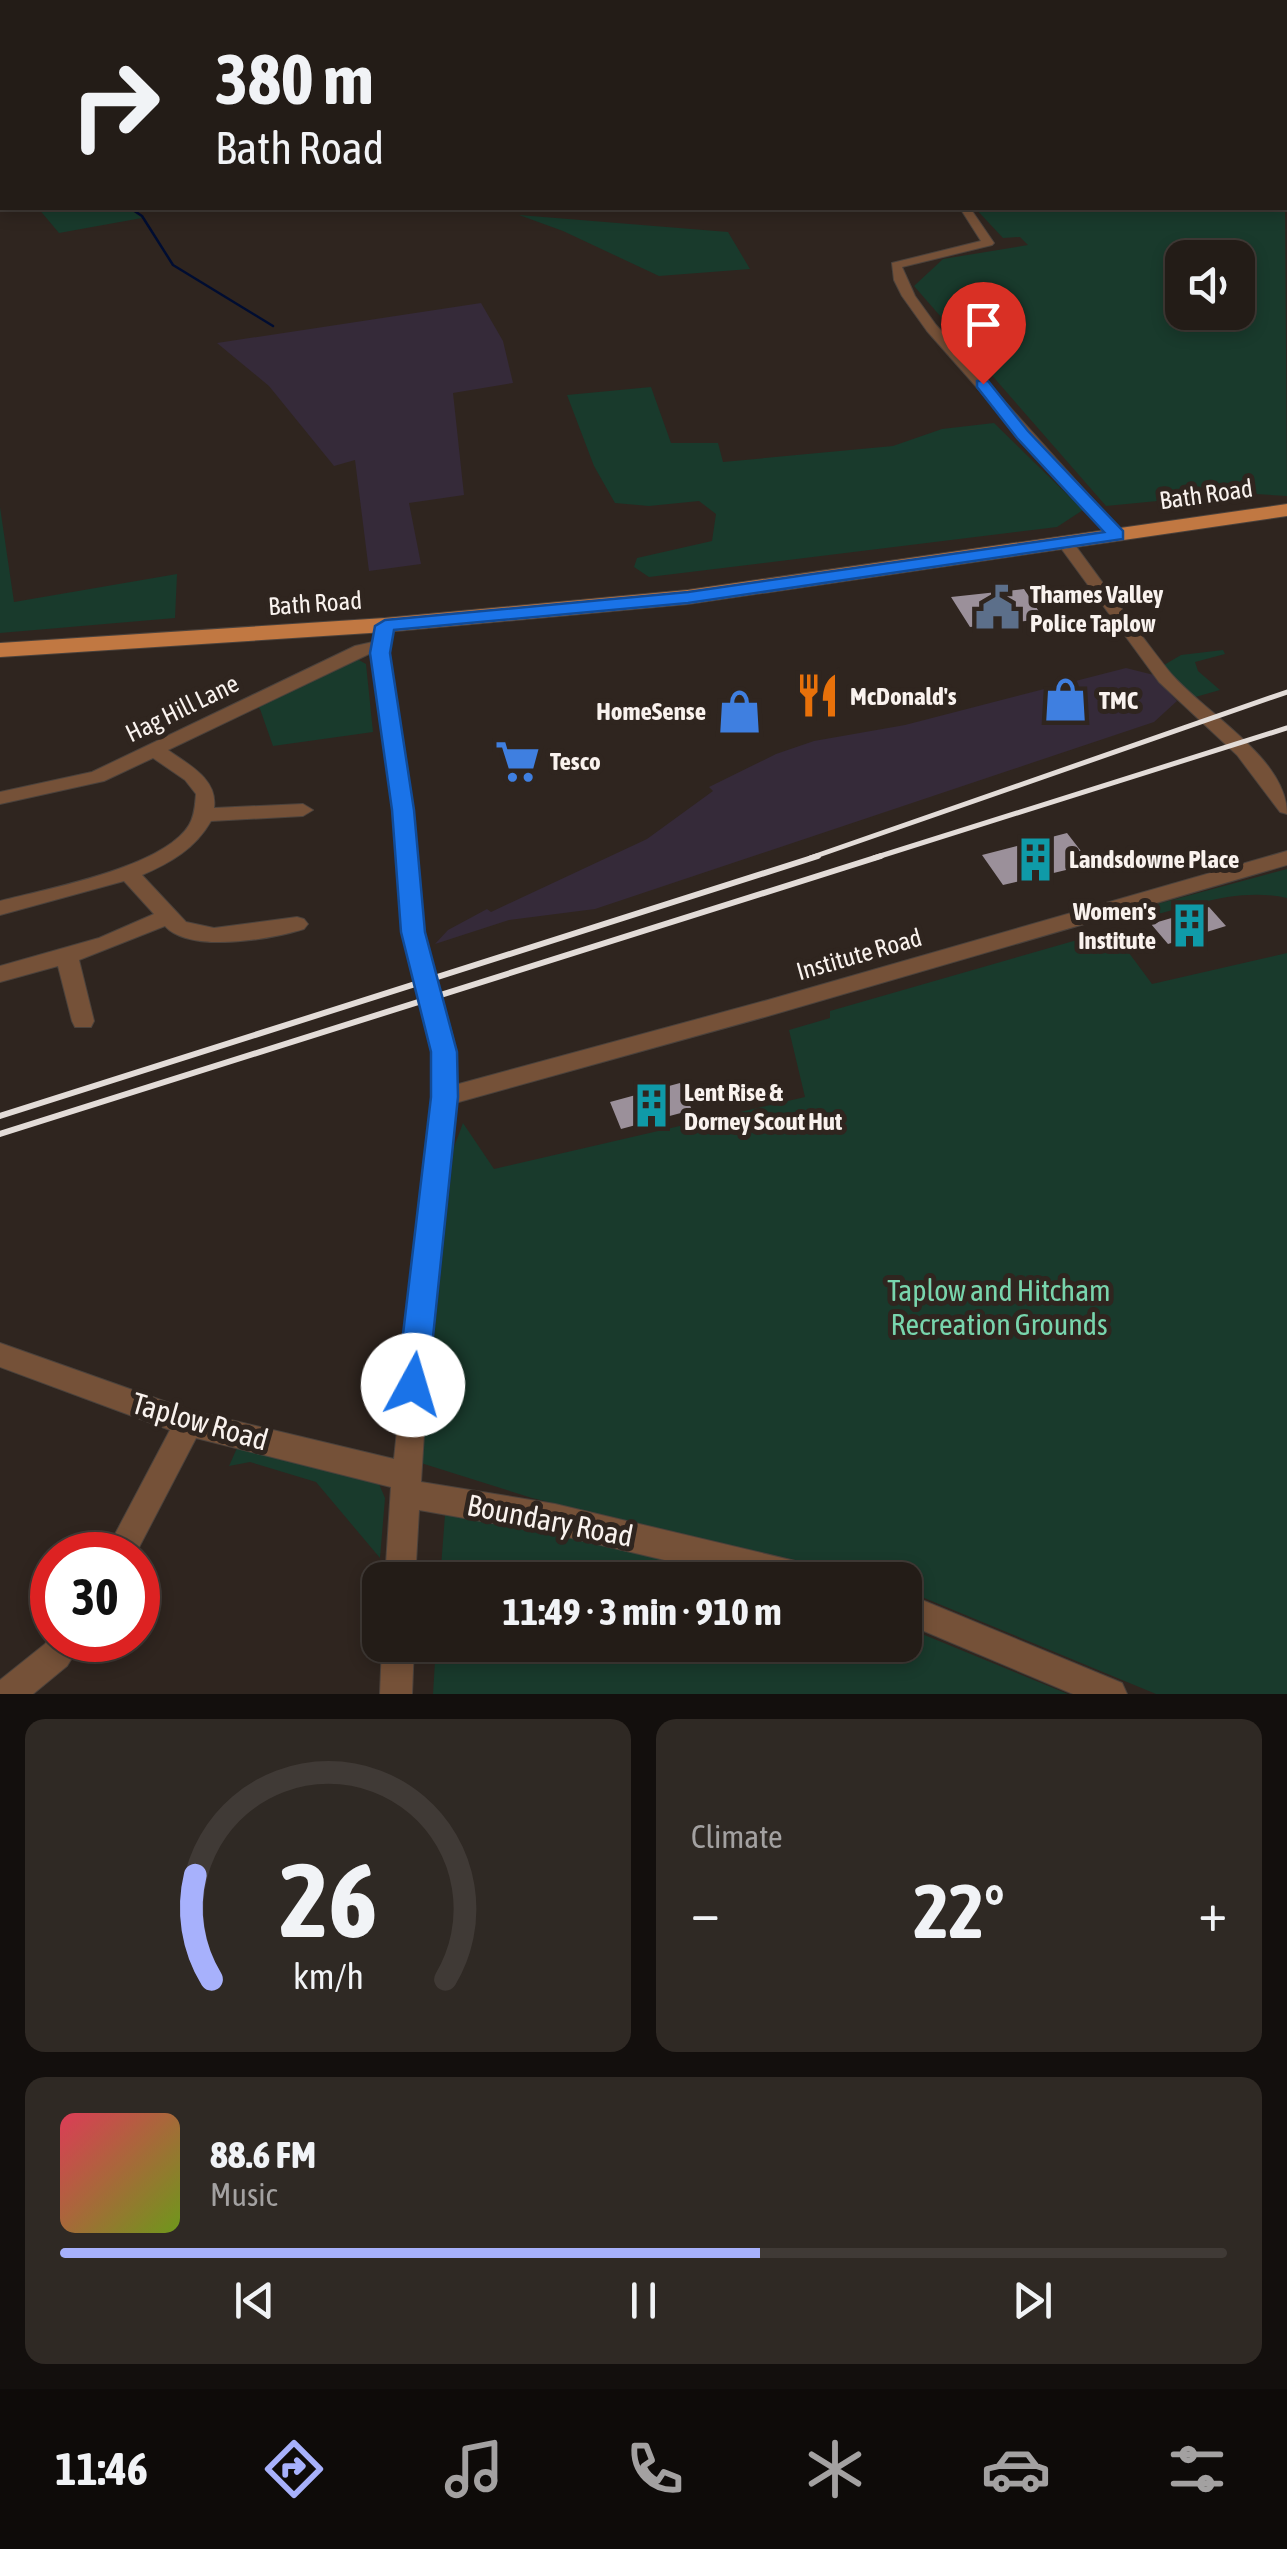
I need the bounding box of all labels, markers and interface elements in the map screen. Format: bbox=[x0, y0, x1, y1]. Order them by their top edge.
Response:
text: 380 m bbox=[215, 39, 374, 119]
icon: right bbox=[50, 40, 180, 170]
text: Bath Road bbox=[215, 122, 384, 174]
map controls bbox=[1165, 240, 1255, 330]
button: sound bbox=[1165, 240, 1255, 330]
pin bbox=[941, 282, 1026, 385]
icon: arrive bbox=[956, 297, 1011, 352]
street label: Bath Road bbox=[1158, 474, 1254, 514]
place label: Thames Valley Police Taplow bbox=[1030, 580, 1164, 637]
public building icon: Thames Valley Police Taplow bbox=[973, 584, 1021, 632]
street label: Bath Road bbox=[267, 586, 363, 620]
street label: Hag Hill Lane bbox=[121, 669, 243, 747]
restaurant icon: McDonald's bbox=[793, 672, 841, 720]
shop icon: TMC bbox=[1042, 676, 1090, 724]
place label: McDonald's bbox=[850, 682, 957, 710]
place label: TMC bbox=[1099, 686, 1139, 714]
shop icon: HomeSense bbox=[715, 687, 763, 735]
place label: HomeSense bbox=[596, 697, 706, 725]
supermarket icon: Tesco bbox=[493, 737, 541, 785]
place label: Tesco bbox=[550, 747, 601, 775]
building icon: Landsdowne Place bbox=[1012, 835, 1060, 883]
place label: Landsdowne Place bbox=[1069, 845, 1239, 873]
place label: Women's Institute bbox=[1072, 897, 1156, 954]
building icon: Women's Institute bbox=[1165, 901, 1213, 949]
street label: Institute Road bbox=[793, 923, 925, 985]
place label: Lent Rise & Dorney Scout Hut bbox=[684, 1078, 843, 1135]
building icon: Lent Rise & Dorney Scout Hut bbox=[627, 1082, 675, 1130]
park label: Taplow and Hitcham Recreation Grounds bbox=[887, 1273, 1111, 1341]
position arrow bbox=[361, 1333, 465, 1437]
street label: Taplow Road bbox=[128, 1385, 272, 1457]
street label: Boundary Road bbox=[464, 1487, 636, 1553]
speed limit sign: 30 bbox=[30, 1532, 160, 1662]
text: 11:49 · 3 min · 910 m bbox=[502, 1590, 782, 1633]
text: Climate bbox=[691, 1818, 783, 1855]
text: 26 bbox=[279, 1840, 377, 1959]
text: 22° bbox=[913, 1868, 1005, 1954]
text: − bbox=[691, 1880, 720, 1943]
text: + bbox=[1198, 1880, 1227, 1943]
text: km/h bbox=[293, 1956, 363, 1997]
text: 88.6 FM bbox=[210, 2133, 316, 2176]
text: Music bbox=[210, 2176, 277, 2213]
icon: previous bbox=[227, 2273, 282, 2328]
icon: pause bbox=[616, 2273, 671, 2328]
icon: next bbox=[1005, 2273, 1060, 2328]
icon: directions bbox=[259, 2434, 329, 2504]
icon: music bbox=[439, 2434, 509, 2504]
icon: phone bbox=[620, 2434, 690, 2504]
icon: climate bbox=[800, 2434, 870, 2504]
icon: car bbox=[981, 2434, 1051, 2504]
icon: filters bbox=[1162, 2434, 1232, 2504]
text: 11:46 bbox=[55, 2443, 148, 2495]

